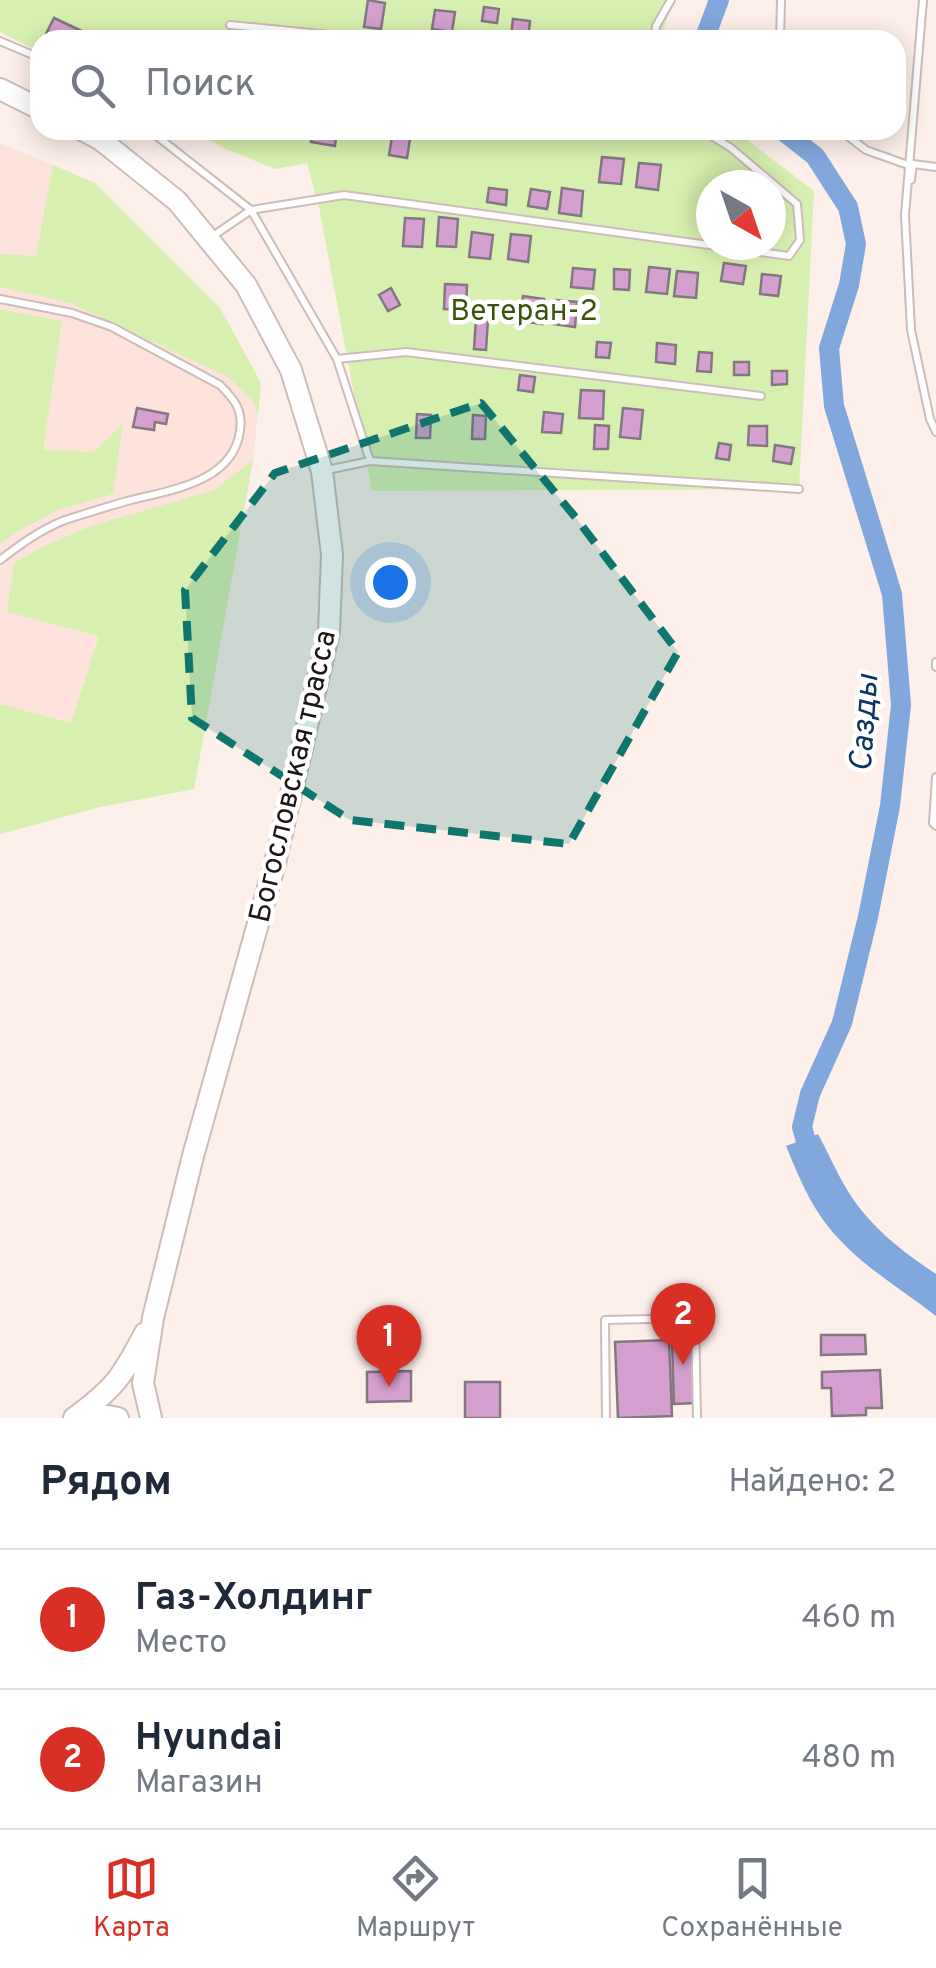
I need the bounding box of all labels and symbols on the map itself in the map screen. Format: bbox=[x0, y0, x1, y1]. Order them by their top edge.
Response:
north arrow bbox=[696, 170, 786, 260]
park label: Ветеран-2 bbox=[450, 294, 598, 331]
your location bbox=[365, 557, 416, 608]
street label: Богословская трасса bbox=[243, 627, 346, 926]
water label: Сазды bbox=[843, 672, 889, 773]
pin: 2 bbox=[650, 1282, 716, 1365]
pin: 1 bbox=[356, 1304, 422, 1387]

